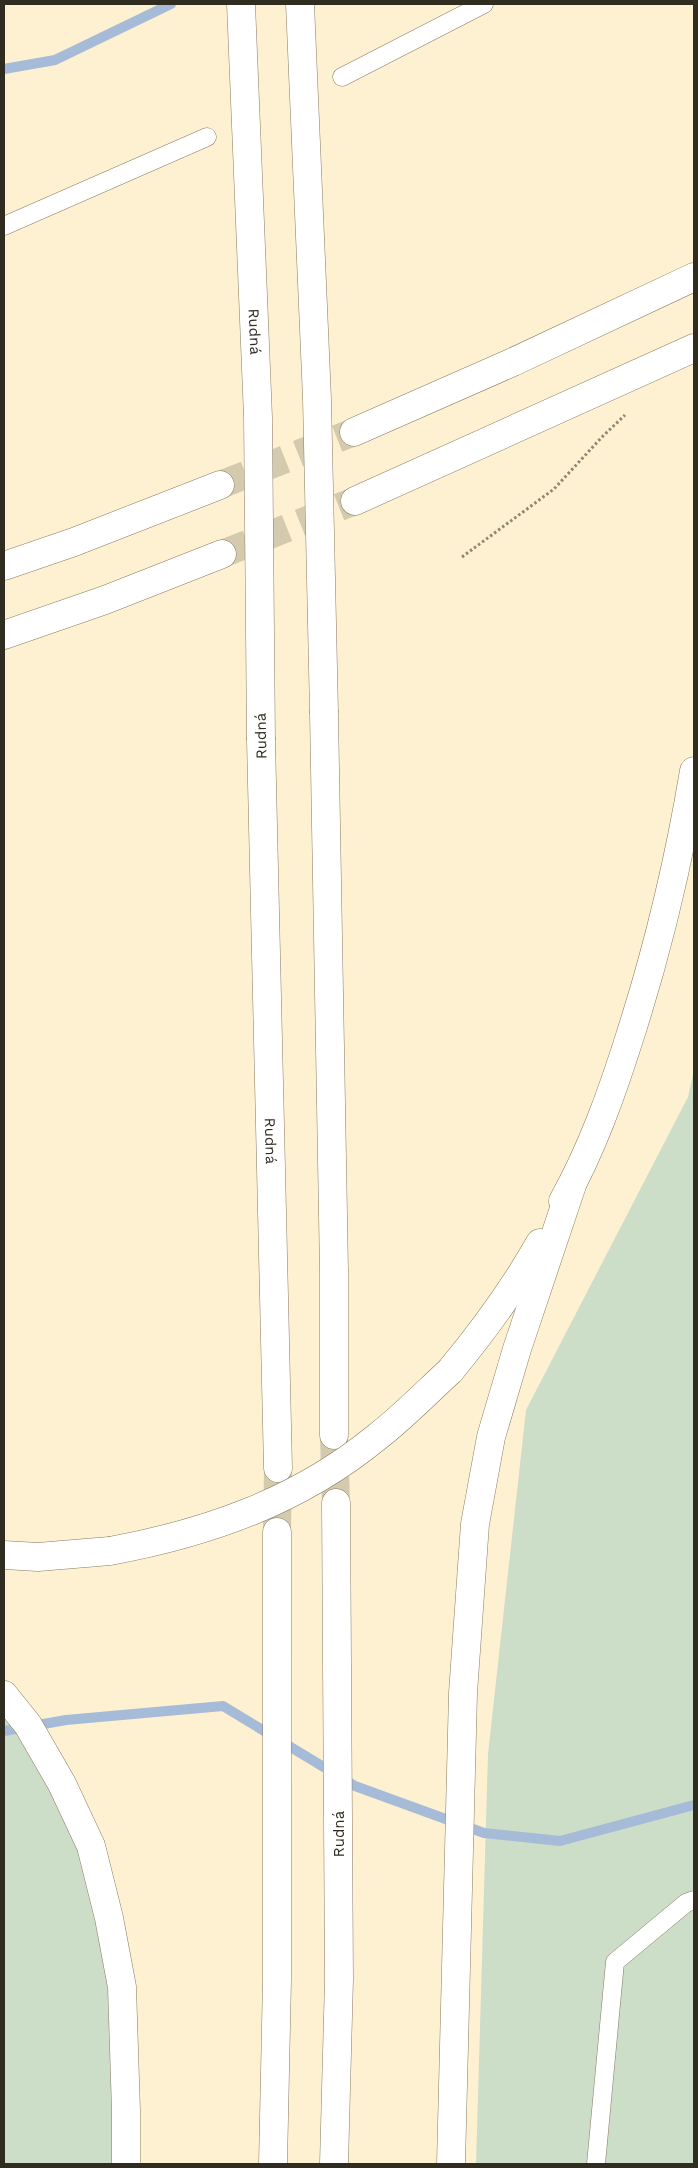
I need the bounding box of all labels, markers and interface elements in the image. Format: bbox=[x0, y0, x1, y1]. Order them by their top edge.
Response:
street label: Rudná bbox=[245, 308, 264, 356]
street label: Rudná bbox=[252, 712, 270, 759]
street label: Rudná bbox=[261, 1118, 280, 1165]
street label: Rudná bbox=[330, 1810, 348, 1857]

